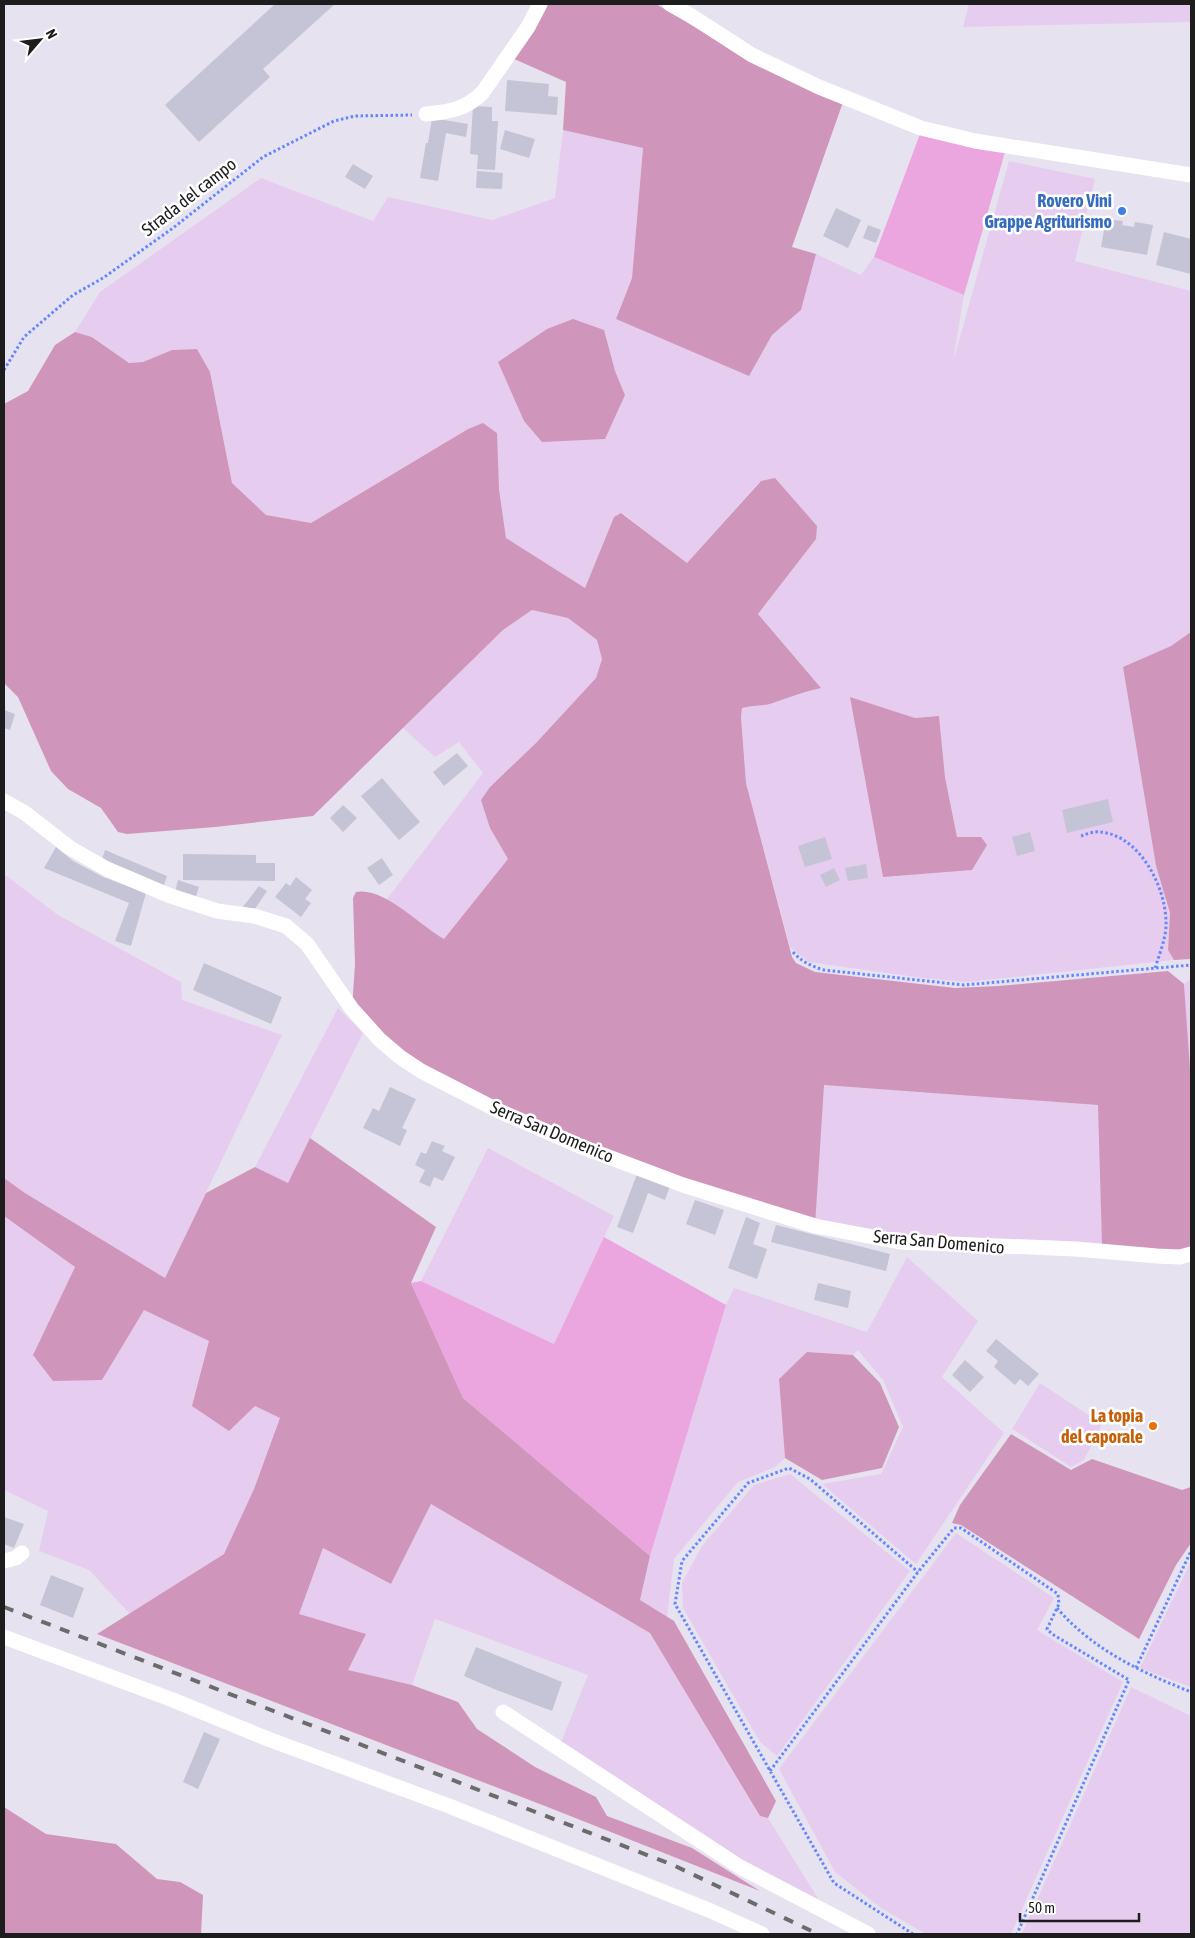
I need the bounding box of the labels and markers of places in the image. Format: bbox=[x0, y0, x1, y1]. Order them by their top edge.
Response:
place label: Rovero Vini Grappe Agriturismo bbox=[984, 190, 1112, 232]
marker: Rovero Vini Grappe Agriturismo bbox=[1116, 205, 1128, 217]
place label: La topia del caporale bbox=[1061, 1405, 1143, 1447]
marker: La topia del caporale bbox=[1147, 1420, 1159, 1432]

